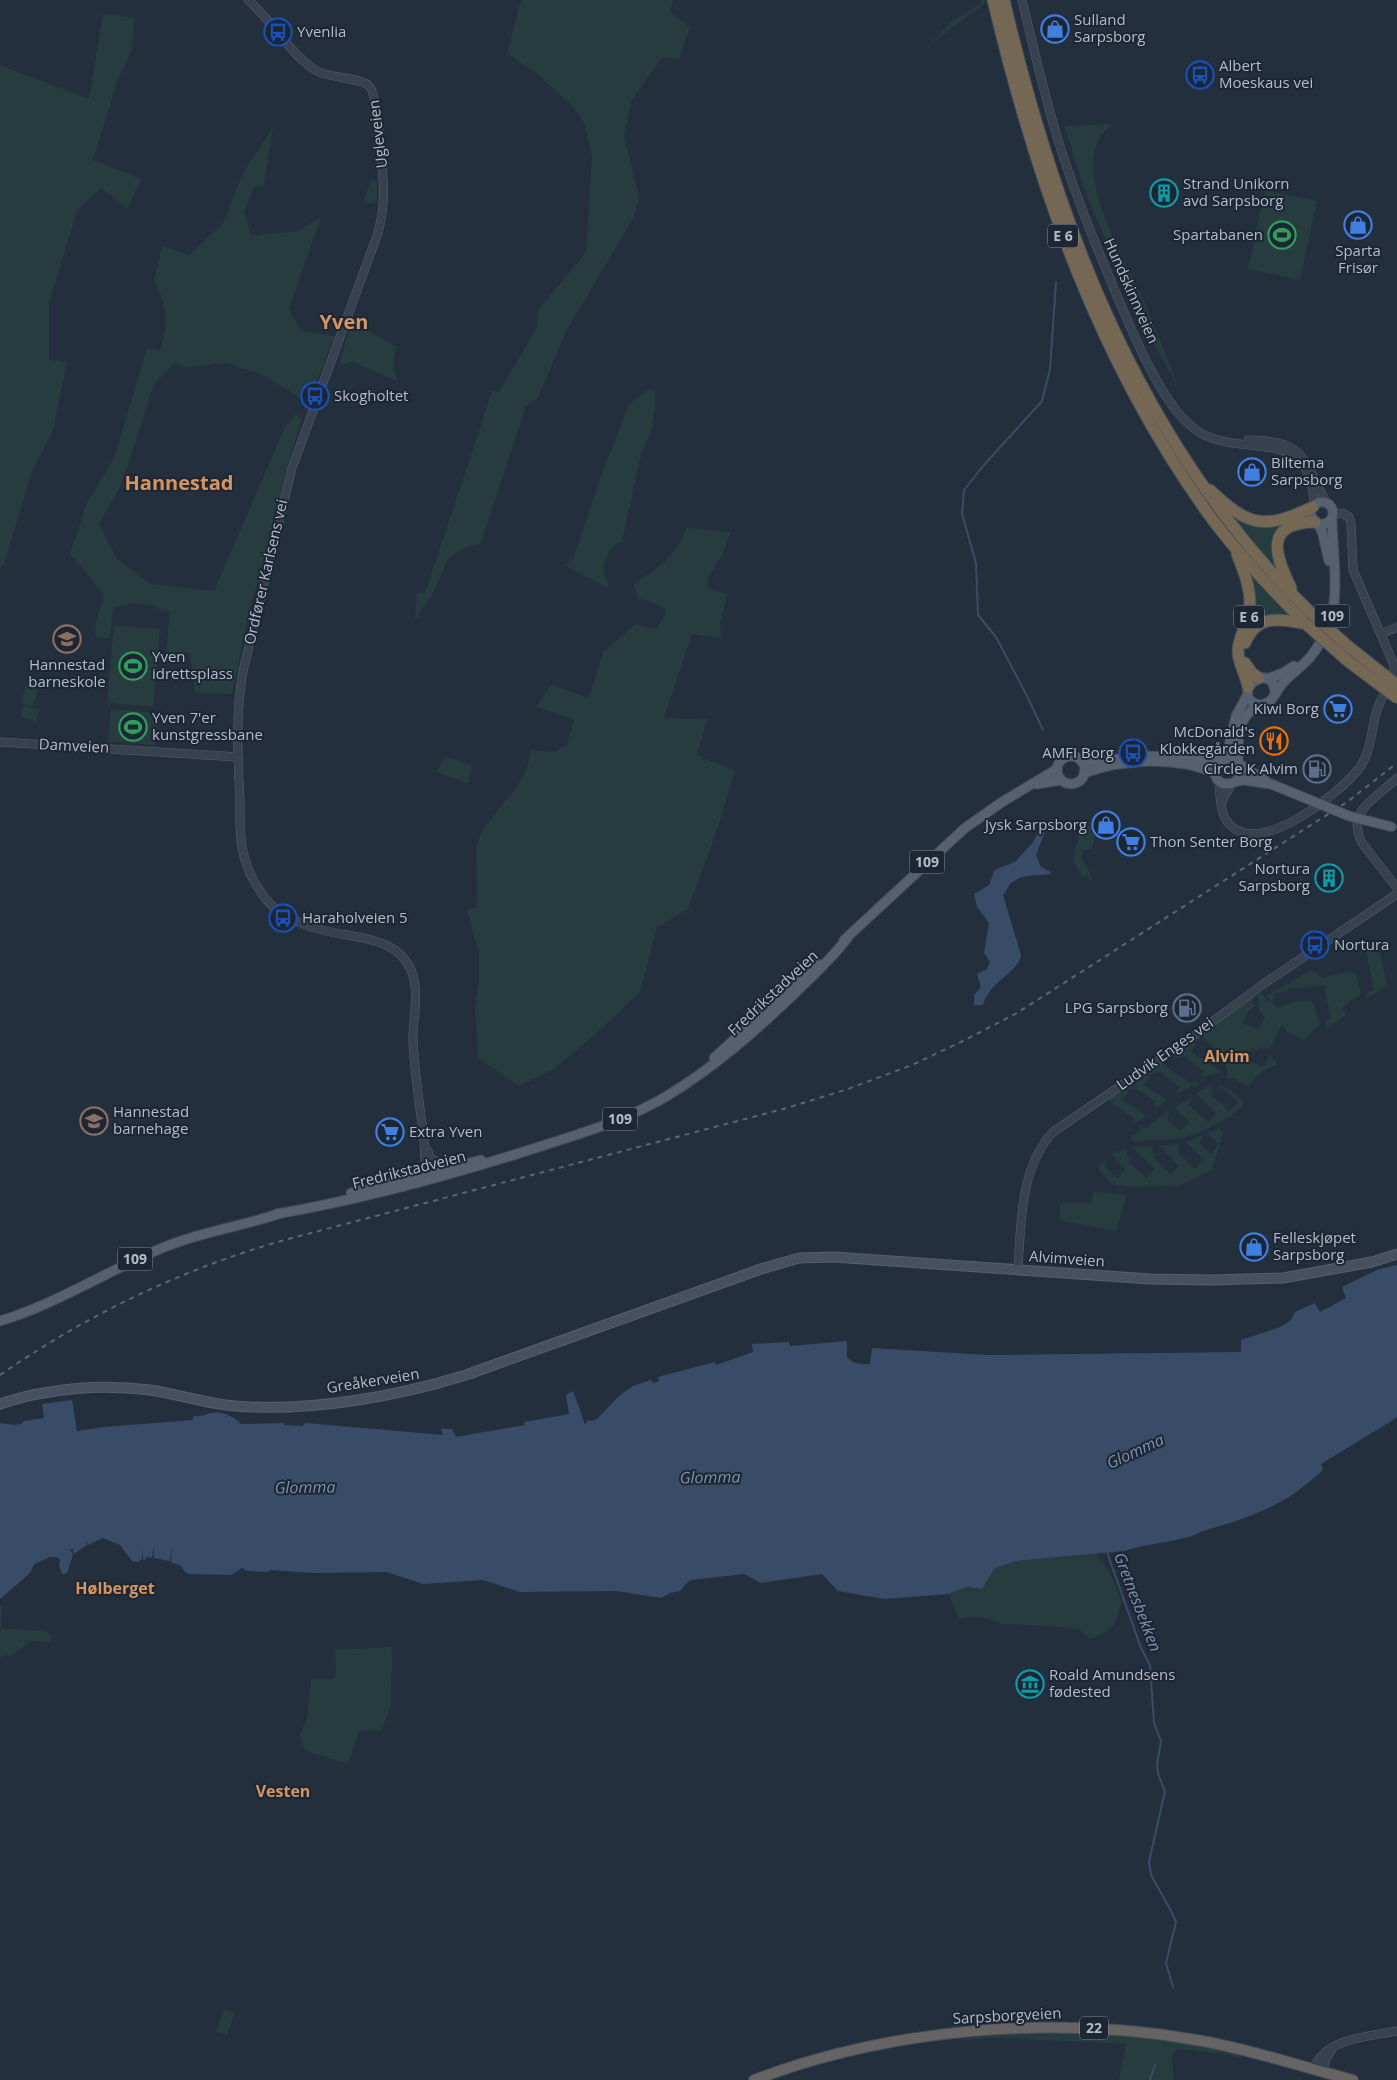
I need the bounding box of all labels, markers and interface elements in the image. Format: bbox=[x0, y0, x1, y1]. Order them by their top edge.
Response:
place label: Sulland Sarpsborg bbox=[1074, 9, 1146, 46]
shop icon: Sulland Sarpsborg bbox=[1040, 14, 1070, 44]
bus stop icon: Yvenlia bbox=[263, 17, 293, 47]
place label: Yvenlia bbox=[297, 21, 346, 41]
place label: Albert Moeskaus vei bbox=[1219, 55, 1313, 92]
bus stop icon: Albert Moeskaus vei bbox=[1185, 60, 1215, 90]
street label: Ugleveien bbox=[363, 99, 391, 169]
place label: Strand Unikorn avd Sarpsborg bbox=[1183, 173, 1289, 210]
building icon: Strand Unikorn avd Sarpsborg bbox=[1149, 178, 1179, 208]
shop icon: Sparta Frisør bbox=[1343, 210, 1373, 240]
sports icon: Spartabanen bbox=[1267, 220, 1297, 250]
place label: Spartabanen bbox=[1173, 224, 1263, 244]
road number: E 6 bbox=[1048, 225, 1078, 248]
street label: Hundskinnveien bbox=[1100, 235, 1164, 346]
place label: Sparta Frisør bbox=[1335, 240, 1381, 277]
district label: Yven bbox=[320, 308, 368, 335]
bus stop icon: Skogholtet bbox=[300, 381, 330, 411]
place label: Skogholtet bbox=[334, 385, 408, 405]
place label: Biltema Sarpsborg bbox=[1271, 452, 1343, 489]
shop icon: Biltema Sarpsborg bbox=[1237, 457, 1267, 487]
district label: Hannestad bbox=[125, 469, 233, 496]
street label: Ordfører Karlsens vei bbox=[239, 497, 291, 646]
road number: 109 bbox=[1314, 604, 1350, 628]
road number: E 6 bbox=[1234, 606, 1264, 628]
school or university icon: Hannestad barneskole bbox=[52, 624, 82, 654]
place label: Yven idrettsplass bbox=[152, 646, 233, 683]
sports icon: Yven idrettsplass bbox=[118, 651, 148, 681]
place label: Hannestad barneskole bbox=[28, 654, 106, 691]
supermarket icon: Kiwi Borg bbox=[1323, 694, 1353, 724]
place label: Kiwi Borg bbox=[1254, 698, 1319, 718]
place label: Yven 7'er kunstgressbane bbox=[152, 707, 263, 744]
sports icon: Yven 7'er kunstgressbane bbox=[118, 712, 148, 742]
place label: McDonald's Klokkegården bbox=[1159, 721, 1255, 758]
restaurant icon: McDonald's Klokkegården bbox=[1259, 726, 1289, 756]
street label: Damveien bbox=[38, 733, 110, 757]
bus stop icon: AMFI Borg bbox=[1118, 738, 1148, 768]
place label: AMFI Borg bbox=[1042, 742, 1114, 762]
fuel station icon: Circle K Alvim bbox=[1302, 754, 1332, 784]
place label: Circle K Alvim bbox=[1204, 758, 1298, 778]
shop icon: Jysk Sarpsborg bbox=[1091, 810, 1121, 840]
place label: Jysk Sarpsborg bbox=[983, 814, 1087, 834]
supermarket icon: Thon Senter Borg bbox=[1116, 827, 1146, 857]
place label: Thon Senter Borg bbox=[1150, 831, 1272, 851]
road number: 109 bbox=[910, 850, 944, 874]
place label: Nortura Sarpsborg bbox=[1239, 858, 1310, 895]
building icon: Nortura Sarpsborg bbox=[1314, 863, 1344, 893]
bus stop icon: Haraholveien 5 bbox=[268, 903, 298, 933]
place label: Haraholveien 5 bbox=[302, 907, 408, 927]
bus stop icon: Nortura bbox=[1300, 930, 1330, 960]
place label: Nortura bbox=[1334, 934, 1389, 954]
street label: Fredrikstadveien bbox=[723, 945, 822, 1039]
fuel station icon: LPG Sarpsborg bbox=[1172, 993, 1202, 1023]
place label: LPG Sarpsborg bbox=[1065, 997, 1168, 1017]
street label: Ludvik Enges vei bbox=[1112, 1012, 1217, 1094]
district label: Alvim bbox=[1204, 1045, 1250, 1067]
place label: Hannestad barnehage bbox=[113, 1101, 189, 1138]
school or university icon: Hannestad barnehage bbox=[79, 1106, 109, 1136]
road number: 109 bbox=[602, 1108, 638, 1130]
supermarket icon: Extra Yven bbox=[375, 1117, 405, 1147]
place label: Extra Yven bbox=[409, 1121, 482, 1141]
street label: Fredrikstadveien bbox=[350, 1145, 468, 1193]
place label: Felleskjøpet Sarpsborg bbox=[1273, 1227, 1356, 1264]
shop icon: Felleskjøpet Sarpsborg bbox=[1239, 1232, 1269, 1262]
street label: Alvimveien bbox=[1029, 1245, 1106, 1271]
road number: 109 bbox=[118, 1248, 152, 1270]
street label: Greåkerveien bbox=[325, 1363, 421, 1397]
water label: Glomma bbox=[1103, 1428, 1167, 1474]
water label: Glomma bbox=[679, 1465, 741, 1489]
water label: Glomma bbox=[274, 1475, 336, 1499]
water label: Gretnesbekken bbox=[1109, 1549, 1167, 1655]
district label: Hølberget bbox=[75, 1577, 155, 1599]
place label: Roald Amundsens fødested bbox=[1049, 1664, 1175, 1701]
museum icon: Roald Amundsens fødested bbox=[1015, 1669, 1045, 1699]
district label: Vesten bbox=[256, 1780, 310, 1802]
street label: Sarpsborgveien bbox=[952, 2002, 1062, 2028]
road number: 22 bbox=[1080, 2016, 1108, 2040]

